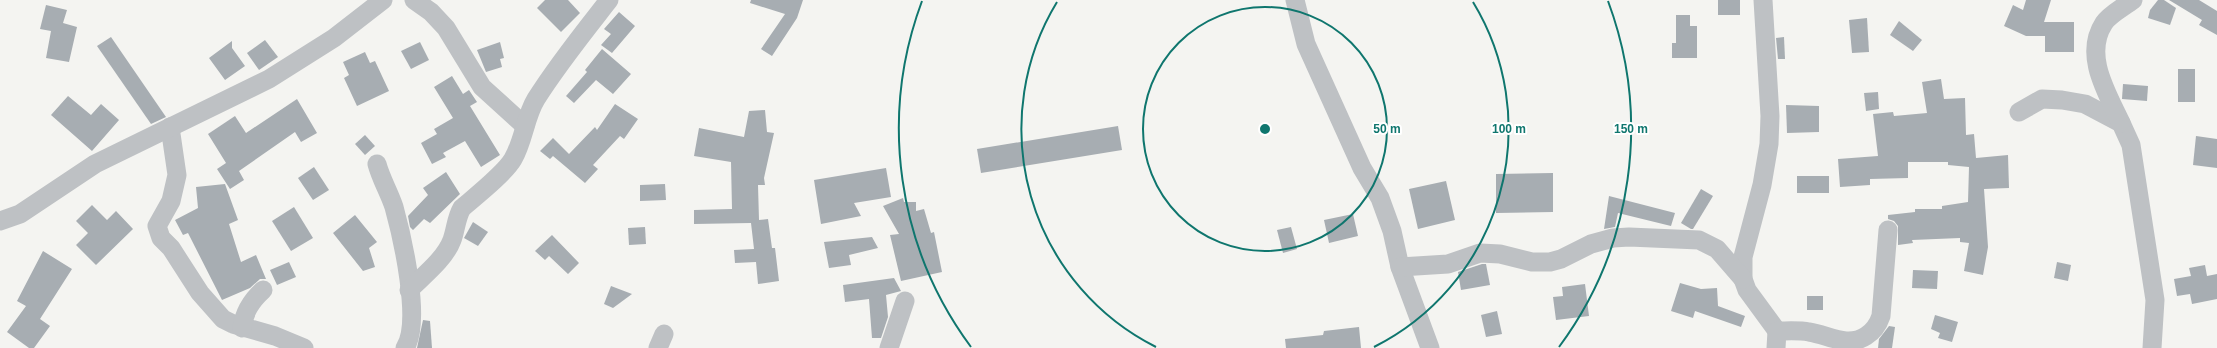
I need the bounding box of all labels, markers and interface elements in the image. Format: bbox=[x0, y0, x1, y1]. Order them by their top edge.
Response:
centre of rings bbox=[1258, 122, 1272, 136]
text: 50 m bbox=[1373, 122, 1401, 136]
text: 100 m bbox=[1492, 122, 1526, 136]
text: 150 m bbox=[1614, 122, 1648, 136]

